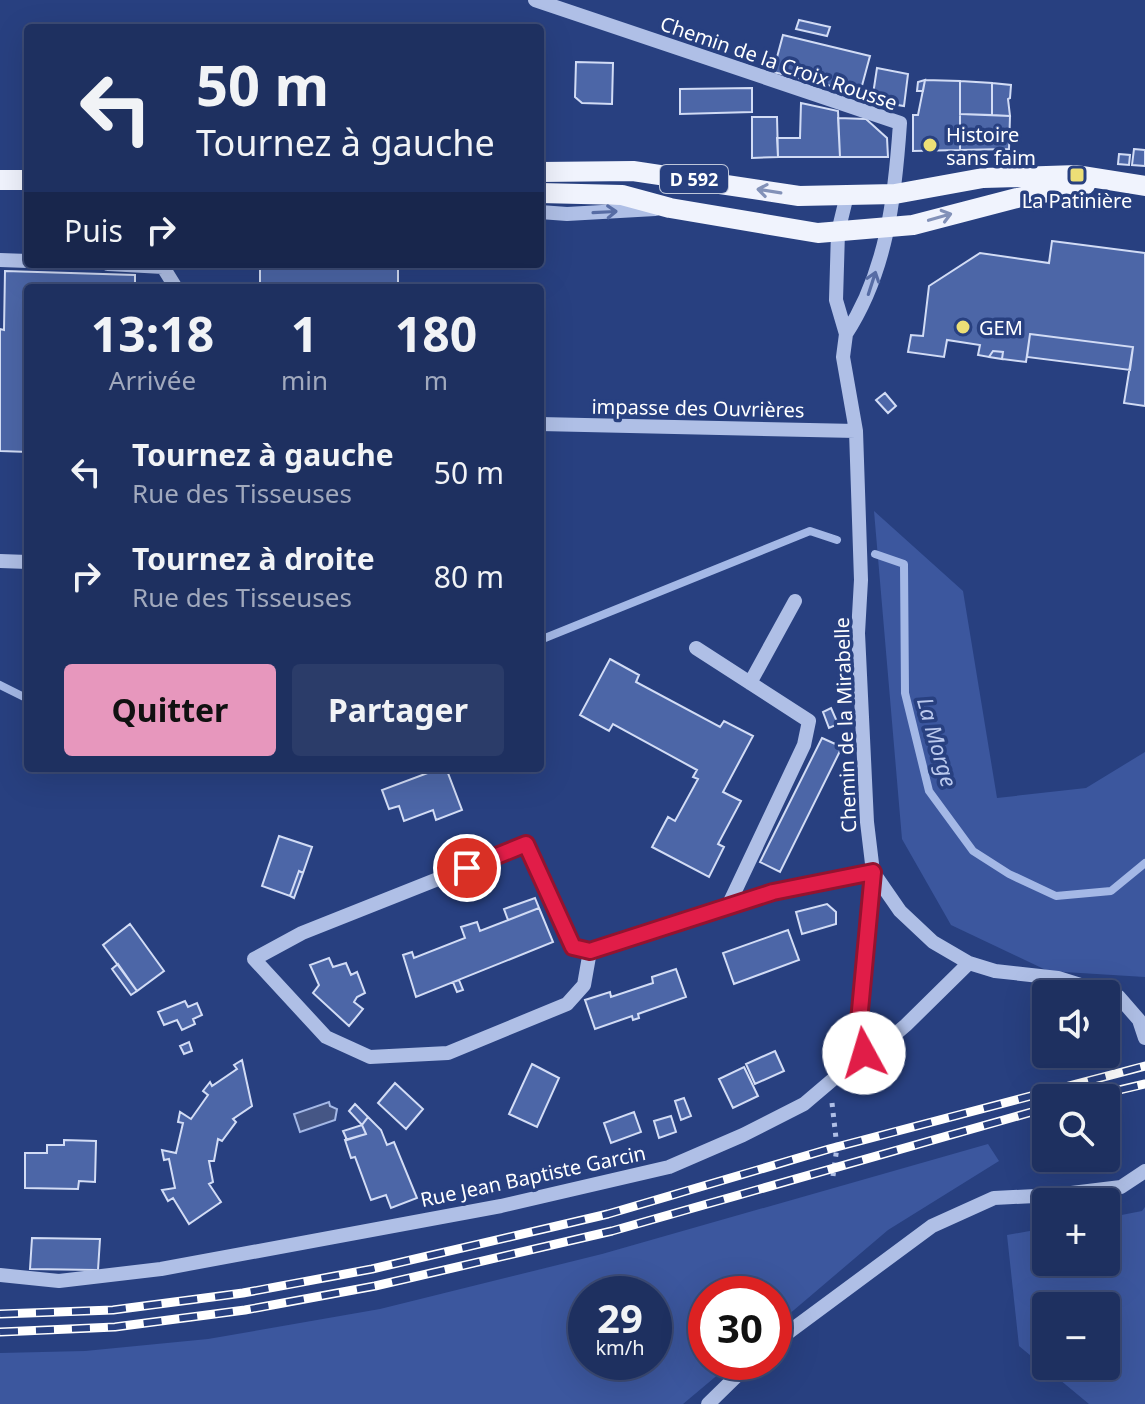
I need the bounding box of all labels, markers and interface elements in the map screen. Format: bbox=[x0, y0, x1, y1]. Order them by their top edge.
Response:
street label: Chemin de la Croix Rousse bbox=[657, 10, 901, 116]
text: 50 m bbox=[196, 46, 329, 122]
icon: left bbox=[64, 56, 168, 160]
text: Tournez à gauche bbox=[196, 118, 495, 167]
place label: Histoire sans faim bbox=[946, 121, 1036, 171]
marker: Histoire sans faim bbox=[921, 136, 939, 154]
road number: D 592 bbox=[660, 165, 728, 193]
marker: La Patinière bbox=[1068, 166, 1086, 184]
one-way arrow bbox=[757, 183, 782, 198]
place label: La Patinière bbox=[1022, 187, 1132, 214]
one-way arrow bbox=[591, 204, 618, 219]
icon: right bbox=[139, 208, 183, 252]
one-way arrow bbox=[926, 209, 952, 224]
text: Puis bbox=[64, 210, 123, 251]
one-way arrow bbox=[865, 271, 880, 296]
text: 13:18 bbox=[91, 301, 214, 366]
text: 1 bbox=[291, 301, 318, 366]
text: 180 bbox=[395, 301, 477, 366]
place label: GEM bbox=[979, 314, 1023, 341]
marker: GEM bbox=[954, 318, 972, 336]
text: Arrivée bbox=[109, 362, 196, 398]
text: min bbox=[281, 362, 328, 398]
text: m bbox=[424, 362, 448, 398]
street label: impasse des Ouvrières bbox=[591, 393, 805, 423]
text: Tournez à gauche bbox=[132, 434, 394, 475]
icon: left bbox=[64, 450, 108, 494]
text: 50 m bbox=[434, 452, 504, 493]
text: Rue des Tisseuses bbox=[132, 475, 352, 511]
text: Tournez à droite bbox=[132, 538, 375, 579]
icon: right bbox=[64, 554, 108, 598]
text: 80 m bbox=[434, 556, 504, 597]
text: Rue des Tisseuses bbox=[132, 579, 352, 615]
street label: Chemin de la Mirabelle bbox=[828, 617, 862, 833]
button: Quitter bbox=[64, 664, 276, 756]
button: Partager bbox=[292, 664, 504, 756]
water label: La Morge bbox=[911, 694, 965, 790]
pin bbox=[433, 834, 501, 902]
icon: arrive bbox=[445, 846, 489, 890]
map controls bbox=[1032, 980, 1120, 1380]
button: sound bbox=[1032, 980, 1120, 1068]
position arrow bbox=[822, 1011, 906, 1095]
button: search bbox=[1032, 1084, 1120, 1172]
street label: Rue Jean Baptiste Garcin bbox=[418, 1139, 648, 1213]
button: + bbox=[1032, 1188, 1120, 1276]
speed limit sign: 30 bbox=[688, 1276, 792, 1380]
text: 29 bbox=[597, 1290, 643, 1345]
button: − bbox=[1032, 1292, 1120, 1380]
text: km/h bbox=[595, 1334, 645, 1361]

